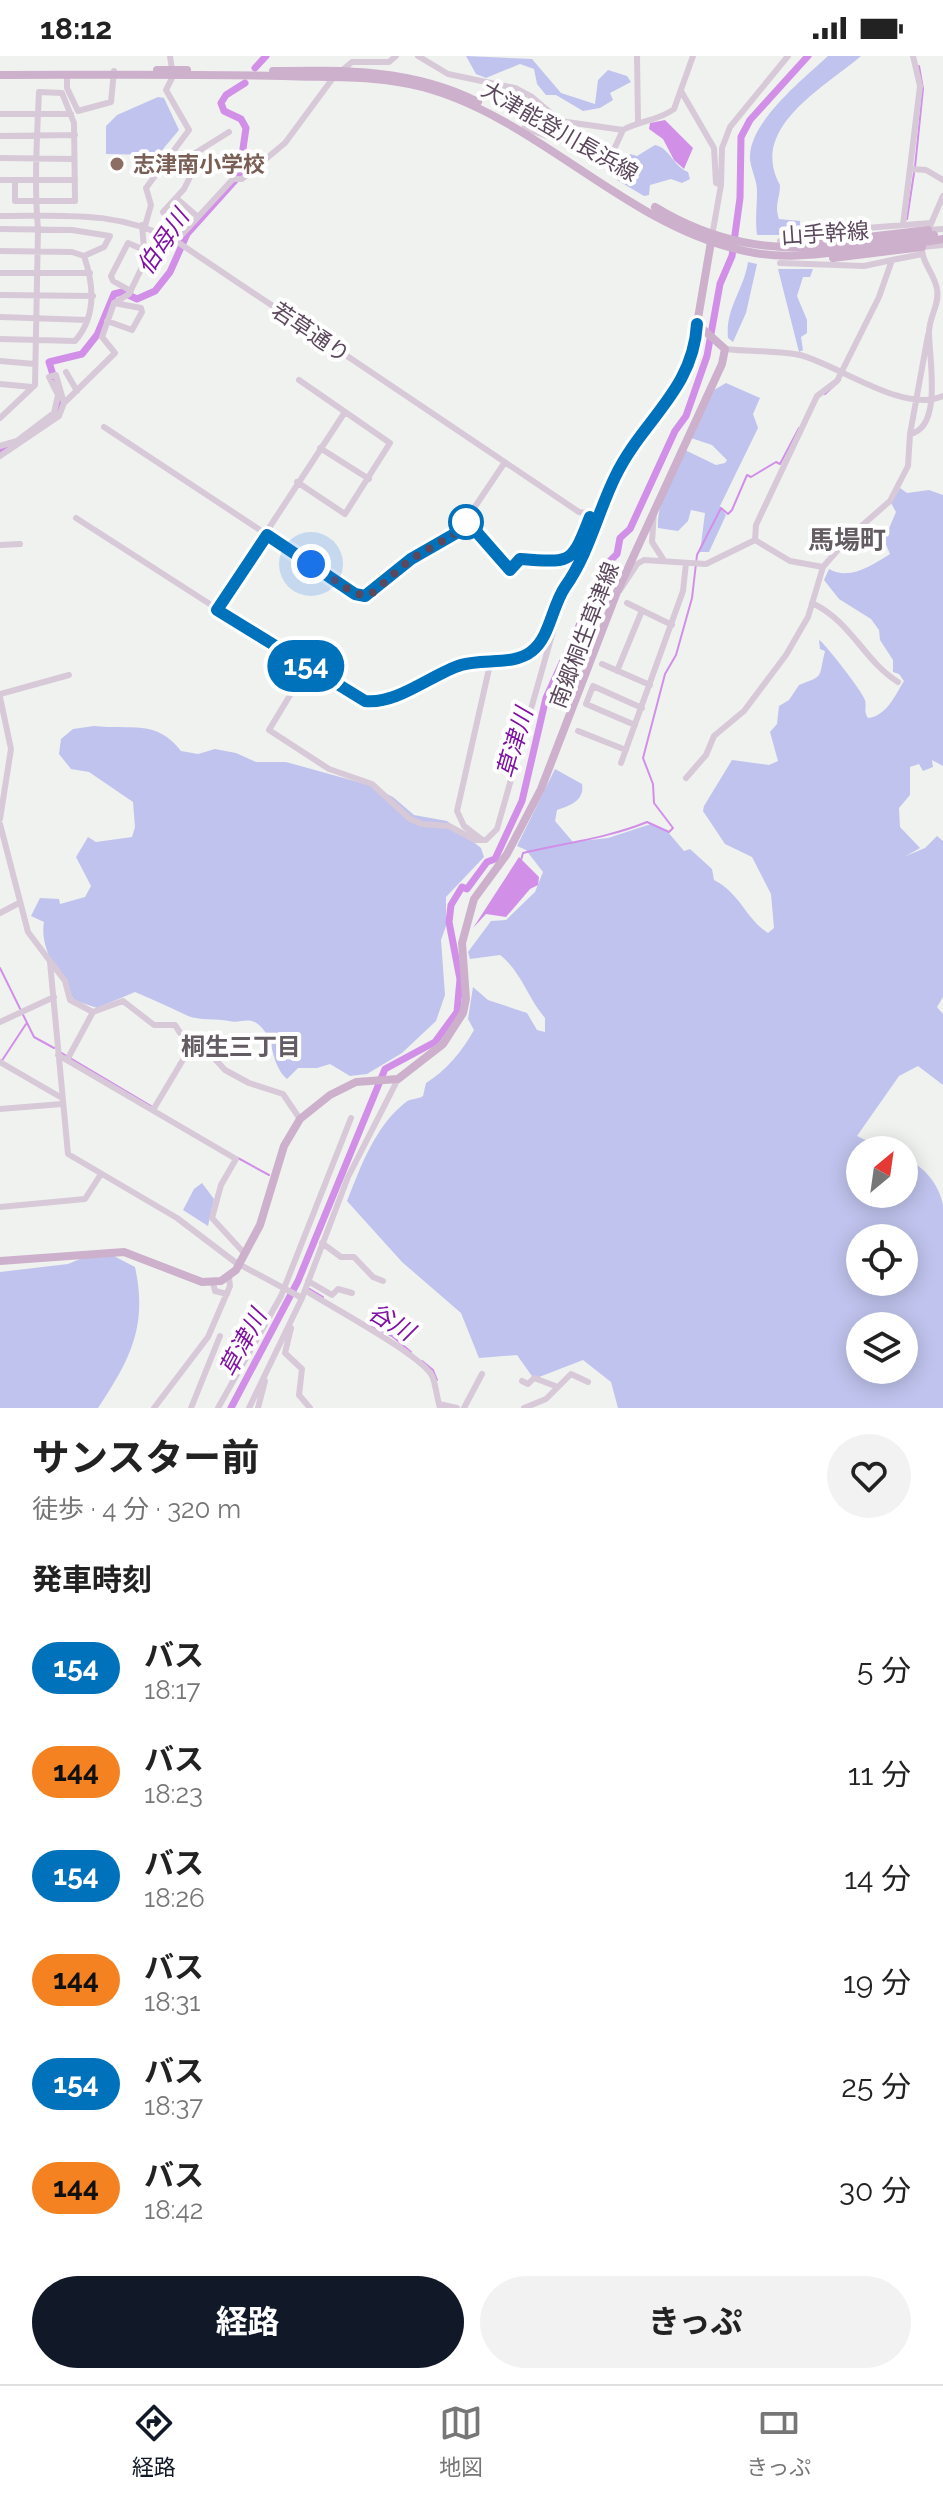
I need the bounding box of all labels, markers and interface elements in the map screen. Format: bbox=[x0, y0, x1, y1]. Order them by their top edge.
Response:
text: 18:12 bbox=[40, 11, 112, 46]
street label: 大津能登川長浜線 bbox=[477, 76, 643, 186]
place label: 志津南小学校 bbox=[133, 151, 265, 177]
marker: 志津南小学校 bbox=[108, 155, 126, 173]
water label: 伯母川 bbox=[130, 201, 196, 280]
street label: 山手幹線 bbox=[780, 217, 870, 249]
street label: 若草通り bbox=[267, 297, 355, 367]
unlabelled marker bbox=[449, 505, 483, 539]
district label: 馬場町 bbox=[808, 525, 886, 555]
your location bbox=[291, 544, 331, 584]
street label: 南郷桐生草津線 bbox=[544, 558, 624, 712]
line badge: 154 bbox=[260, 640, 352, 692]
text: 154 bbox=[283, 649, 329, 682]
water label: 草津川 bbox=[491, 701, 539, 781]
district label: 桐生三丁目 bbox=[181, 1032, 301, 1061]
north arrow bbox=[846, 1136, 918, 1208]
map controls bbox=[846, 1136, 918, 1384]
button: locate bbox=[846, 1224, 918, 1296]
water label: 谷川 bbox=[363, 1297, 422, 1348]
water label: 草津川 bbox=[213, 1302, 274, 1381]
button: layers bbox=[846, 1312, 918, 1384]
button: heart bbox=[827, 1434, 911, 1518]
text: サンスター前 bbox=[32, 1435, 259, 1480]
text: 徒歩 · 4 分 · 320 m bbox=[32, 1494, 241, 1524]
text: 発車時刻 bbox=[32, 1562, 152, 1597]
text: バス bbox=[144, 1638, 204, 1673]
text: 154 bbox=[53, 1651, 99, 1684]
text: 5 分 bbox=[857, 1653, 911, 1688]
text: 18:17 bbox=[144, 1675, 200, 1705]
text: バス bbox=[144, 1742, 204, 1777]
text: 144 bbox=[53, 1755, 99, 1788]
text: 11 分 bbox=[848, 1757, 911, 1792]
text: 18:23 bbox=[144, 1779, 203, 1809]
text: バス bbox=[144, 1846, 204, 1881]
text: 154 bbox=[53, 1859, 99, 1892]
text: 14 分 bbox=[844, 1861, 911, 1896]
text: 18:26 bbox=[144, 1883, 205, 1913]
text: バス bbox=[144, 1950, 204, 1985]
text: 144 bbox=[53, 1963, 99, 1996]
text: 19 分 bbox=[843, 1965, 911, 2000]
text: 18:31 bbox=[144, 1987, 200, 2017]
text: バス bbox=[144, 2054, 204, 2089]
text: 154 bbox=[53, 2067, 99, 2100]
text: 25 分 bbox=[841, 2069, 911, 2104]
text: 18:37 bbox=[144, 2091, 203, 2121]
text: バス bbox=[144, 2158, 204, 2193]
text: 144 bbox=[53, 2171, 99, 2204]
text: 30 分 bbox=[839, 2173, 911, 2208]
text: 18:42 bbox=[144, 2195, 203, 2225]
button: 経路 bbox=[32, 2276, 464, 2368]
button: きっぷ bbox=[480, 2276, 911, 2368]
tab: 経路 bbox=[132, 2401, 176, 2481]
tab: 地図 bbox=[439, 2401, 483, 2481]
tab: きっぷ bbox=[746, 2401, 811, 2481]

